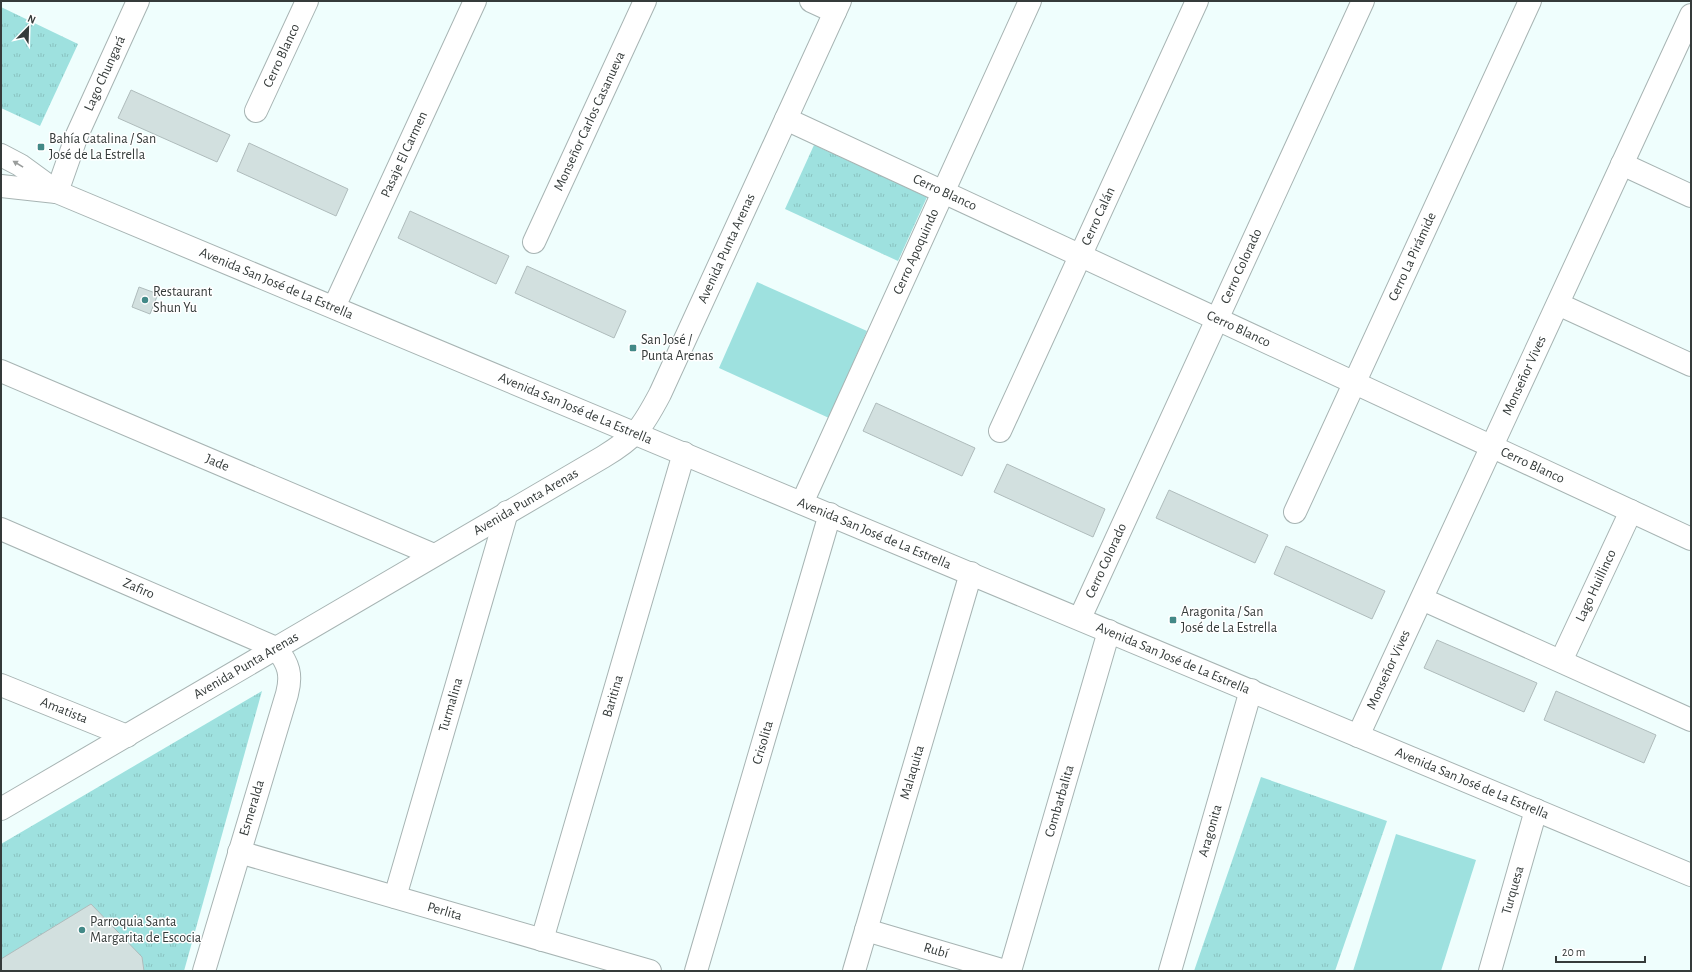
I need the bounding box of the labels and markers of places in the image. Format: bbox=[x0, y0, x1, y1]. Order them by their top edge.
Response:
place label: Bahía Catalina / San José de La Estrella bbox=[49, 132, 156, 162]
marker: Bahía Catalina / San José de La Estrella bbox=[36, 142, 46, 152]
place label: Restaurant Shun Yu bbox=[153, 285, 213, 315]
marker: Restaurant Shun Yu bbox=[140, 295, 150, 305]
place label: San José / Punta Arenas bbox=[641, 333, 713, 363]
marker: San José / Punta Arenas bbox=[628, 343, 638, 353]
place label: Aragonita / San José de La Estrella bbox=[1181, 605, 1278, 635]
marker: Aragonita / San José de La Estrella bbox=[1168, 615, 1178, 625]
place label: Parroquia Santa Margarita de Escocia bbox=[90, 915, 202, 945]
marker: Parroquia Santa Margarita de Escocia bbox=[77, 925, 87, 935]

